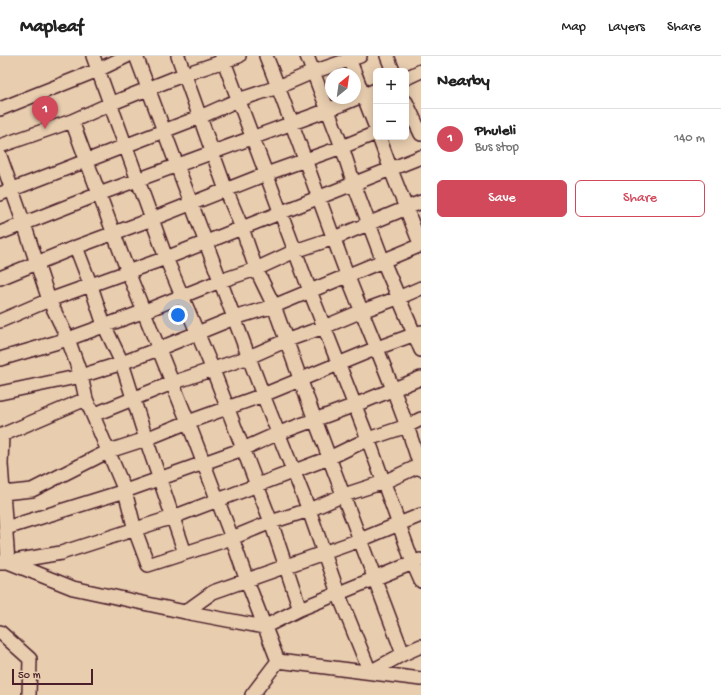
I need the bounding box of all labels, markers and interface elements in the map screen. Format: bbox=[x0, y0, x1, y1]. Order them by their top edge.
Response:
text: Mapleaf bbox=[20, 16, 83, 39]
text: Map bbox=[562, 19, 586, 36]
text: Layers bbox=[608, 19, 645, 36]
text: Share bbox=[667, 19, 701, 36]
north arrow bbox=[325, 68, 361, 104]
map controls bbox=[373, 68, 409, 140]
button: + bbox=[373, 68, 409, 104]
text: Nearby bbox=[437, 72, 490, 92]
pin: 1 bbox=[32, 96, 58, 129]
button: − bbox=[373, 104, 409, 140]
text: Phuleli bbox=[475, 122, 516, 140]
text: 1 bbox=[447, 131, 453, 146]
text: 140 m bbox=[674, 131, 705, 146]
text: Bus stop bbox=[475, 140, 519, 155]
button: Save bbox=[437, 180, 567, 217]
button: Share bbox=[575, 180, 705, 217]
your location bbox=[168, 305, 188, 325]
scale bar bbox=[12, 667, 93, 686]
text: 50 m bbox=[18, 670, 40, 682]

